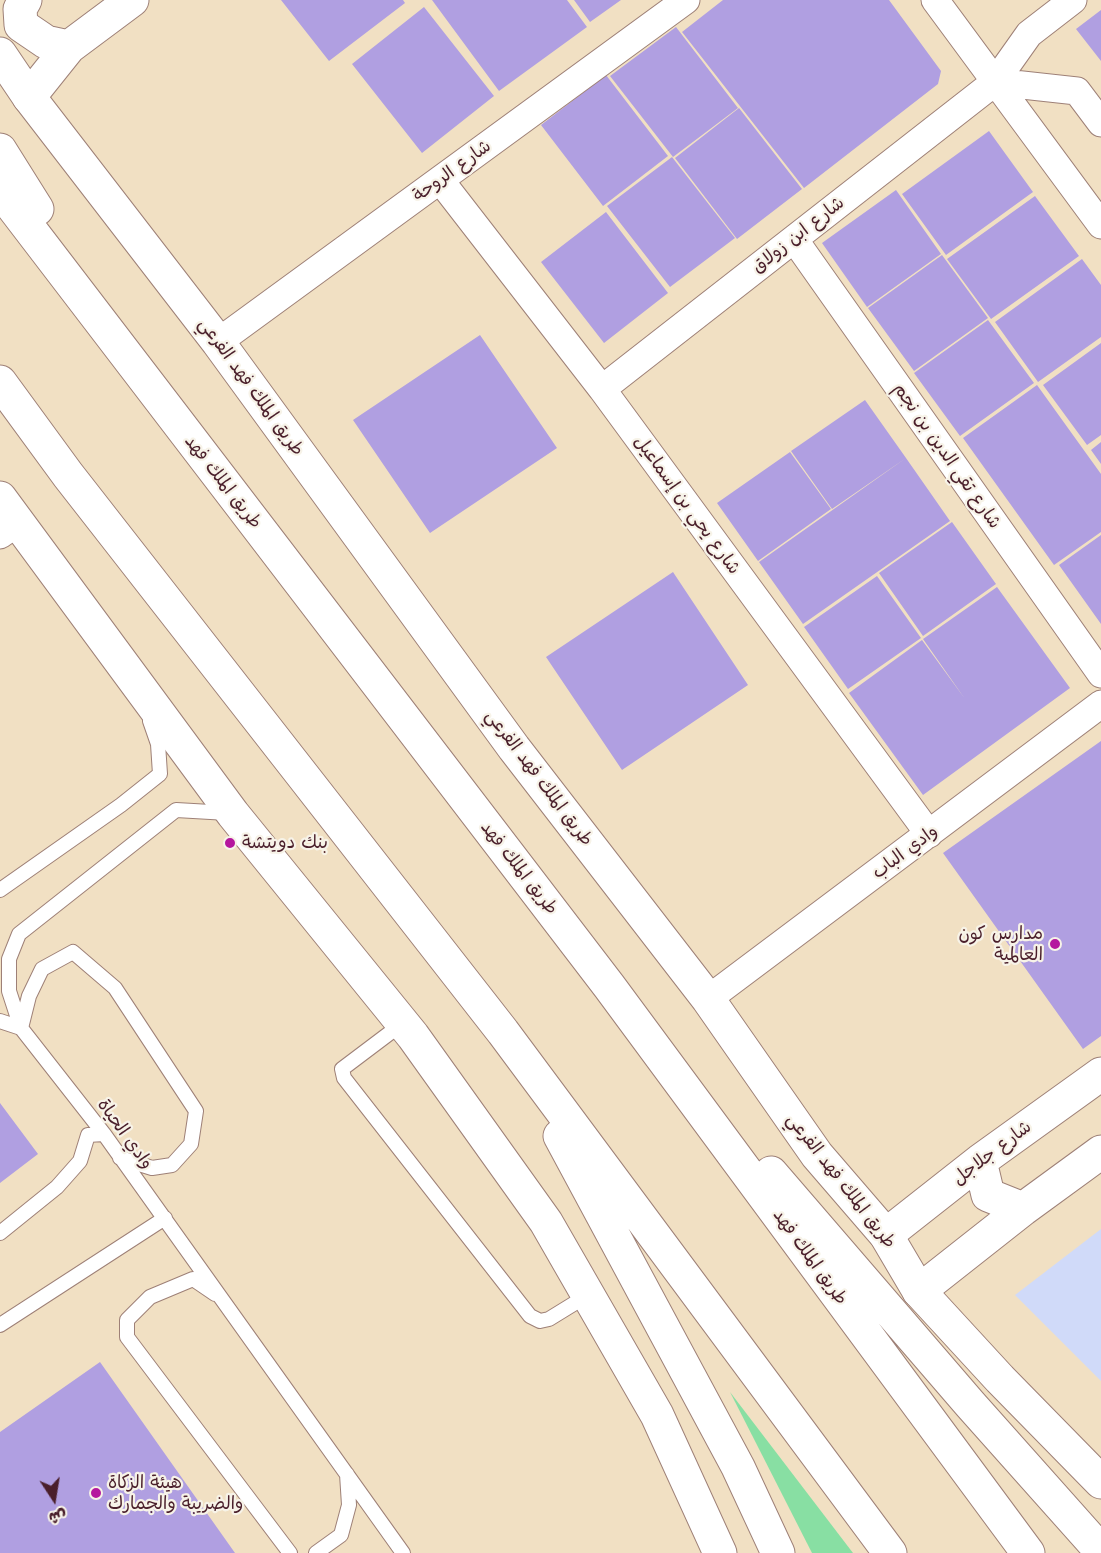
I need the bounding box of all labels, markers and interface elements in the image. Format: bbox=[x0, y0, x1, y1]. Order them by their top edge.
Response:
street label: شارع الروحة bbox=[409, 135, 495, 207]
street label: شارع ابن زولاق bbox=[747, 192, 849, 278]
street label: طريق الملك فهد الفرعي bbox=[194, 314, 308, 460]
street label: شارع تقي الدين بن نجم bbox=[889, 379, 1005, 533]
street label: طريق الملك فهد bbox=[180, 431, 266, 533]
street label: شارع يحي بن إسماعيل bbox=[629, 431, 745, 579]
street label: طريق الملك فهد الفرعي bbox=[481, 706, 597, 850]
street label: طريق الملك فهد bbox=[476, 817, 562, 919]
street label: وادي الباب bbox=[868, 820, 942, 884]
place label: بنك دويتشة bbox=[242, 832, 328, 854]
marker: بنك دويتشة bbox=[223, 836, 237, 850]
place label: مدارس كون العالمية bbox=[958, 923, 1043, 966]
marker: مدارس كون العالمية bbox=[1048, 937, 1062, 951]
street label: وادي الحياة bbox=[92, 1095, 158, 1173]
street label: طريق الملك فهد الفرعي bbox=[782, 1109, 900, 1253]
street label: شارع جلاجل bbox=[948, 1116, 1036, 1190]
street label: طريق الملك فهد bbox=[768, 1205, 852, 1309]
north arrow bbox=[24, 1469, 84, 1529]
place label: هيئة الزكاة والضريبة والجمارك bbox=[108, 1472, 243, 1514]
marker: هيئة الزكاة والضريبة والجمارك bbox=[89, 1486, 103, 1500]
text: ش bbox=[47, 1506, 68, 1527]

